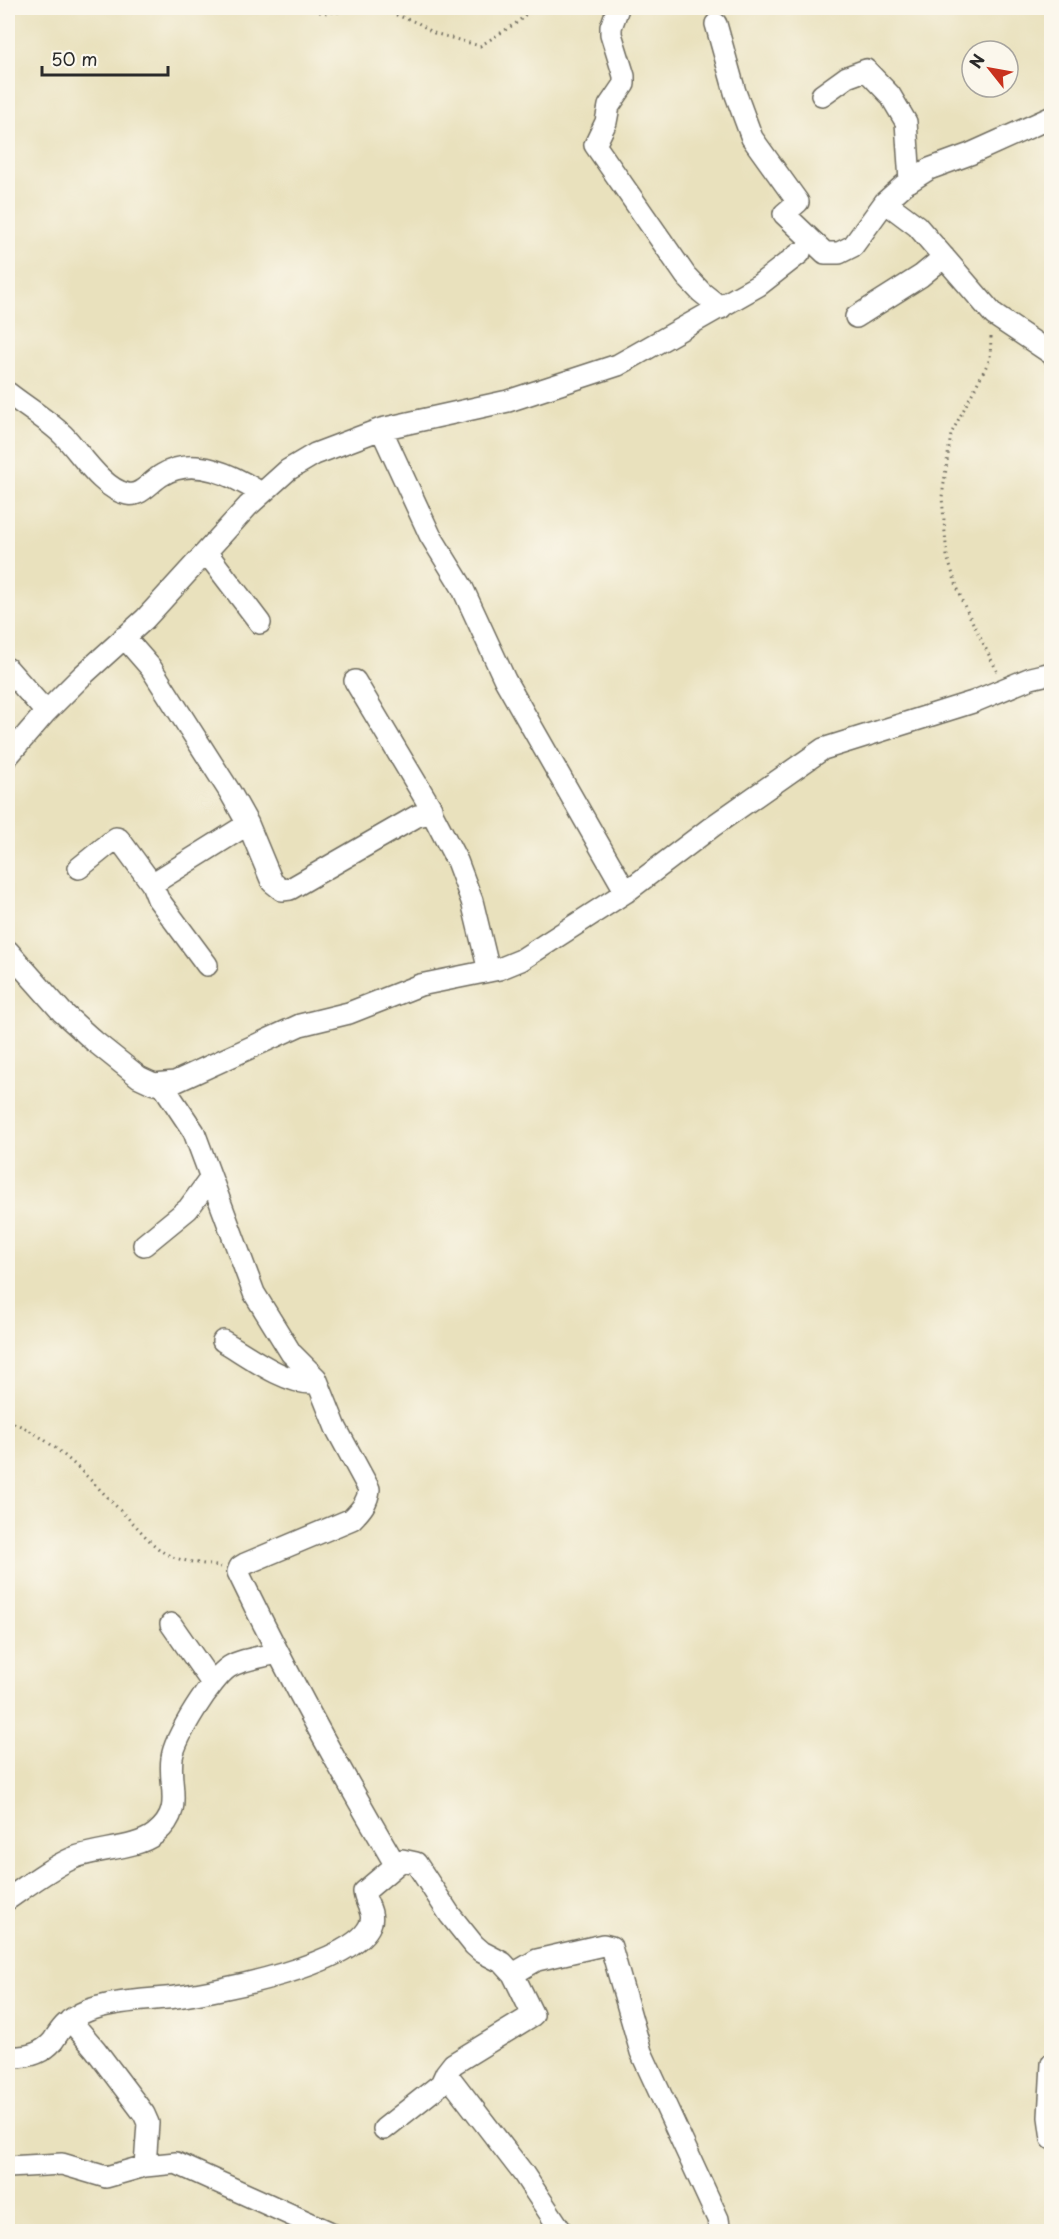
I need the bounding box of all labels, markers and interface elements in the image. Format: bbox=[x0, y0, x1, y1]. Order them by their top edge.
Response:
scale bar bbox=[42, 39, 168, 77]
north arrow bbox=[960, 39, 1020, 99]
text: 50 m bbox=[51, 45, 98, 72]
text: N bbox=[963, 49, 990, 72]

